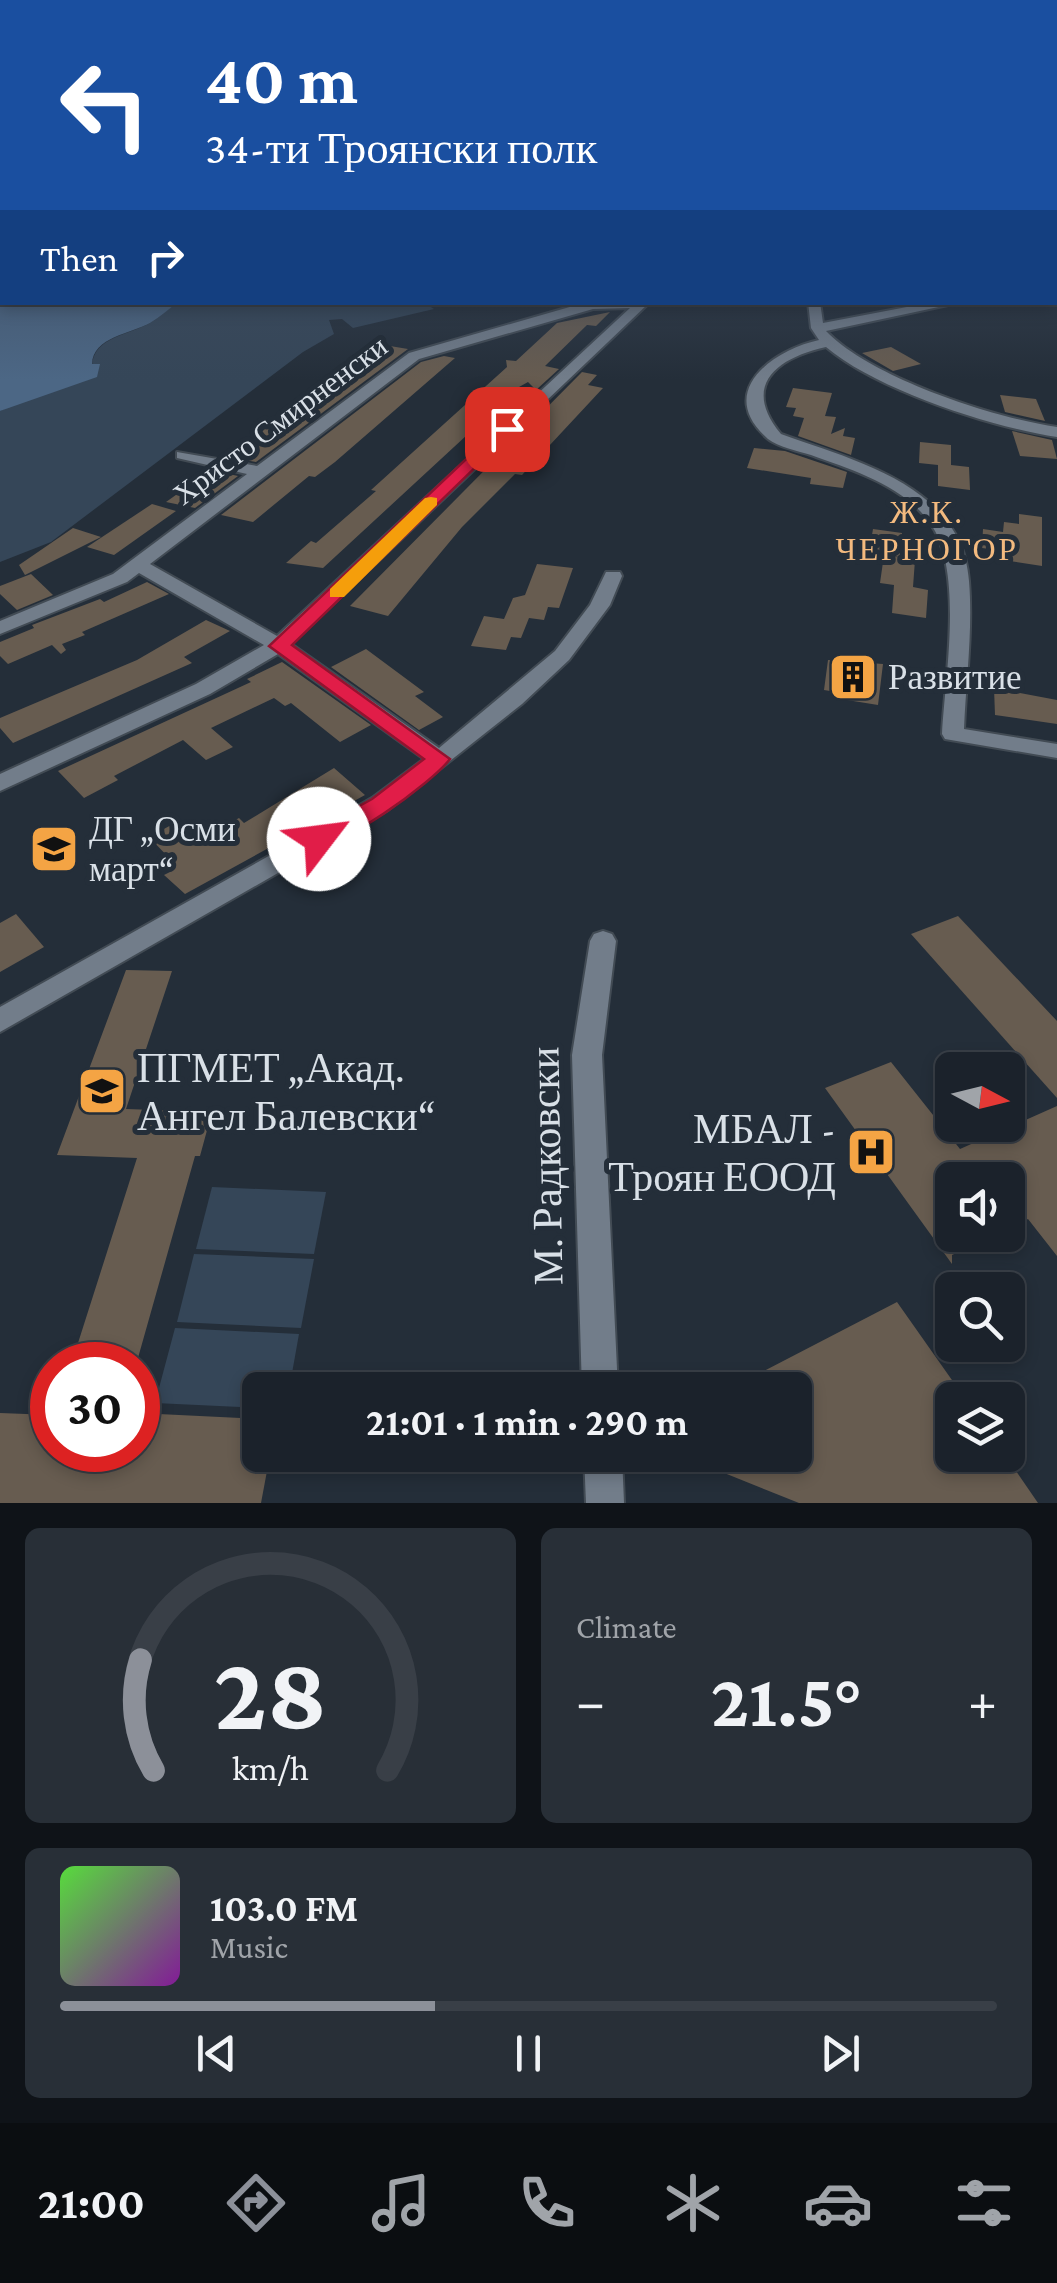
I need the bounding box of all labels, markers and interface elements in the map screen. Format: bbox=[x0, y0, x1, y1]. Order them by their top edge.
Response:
icon: left bbox=[40, 40, 170, 170]
text: 40 m bbox=[205, 40, 358, 118]
text: 34-ти Троянски полк bbox=[205, 123, 597, 173]
icon: right bbox=[138, 230, 193, 285]
text: Then bbox=[40, 237, 118, 279]
street label: Христо Смирненски bbox=[167, 329, 393, 511]
pin bbox=[465, 387, 550, 472]
icon: arrive bbox=[480, 402, 535, 457]
district label: Ж.К. ЧЕРНОГОР bbox=[836, 494, 1018, 567]
building icon: Развитие bbox=[827, 651, 879, 703]
place label: Развитие bbox=[888, 658, 1022, 697]
position arrow bbox=[267, 787, 371, 891]
place label: ДГ „Осми март“ bbox=[89, 810, 236, 889]
school or university icon: ДГ „Осми март“ bbox=[28, 823, 80, 875]
place label: ПГМЕТ „Акад. Ангел Балевски“ bbox=[137, 1044, 435, 1139]
street label: М. Радковски bbox=[520, 1046, 572, 1286]
north arrow bbox=[935, 1052, 1025, 1142]
map controls bbox=[935, 1052, 1025, 1472]
school or university icon: ПГМЕТ „Акад. Ангел Балевски“ bbox=[76, 1065, 128, 1117]
place label: МБАЛ - Троян ЕООД bbox=[608, 1105, 836, 1200]
hospital icon: МБАЛ - Троян ЕООД bbox=[845, 1126, 897, 1178]
button: sound bbox=[935, 1162, 1025, 1252]
button: search bbox=[935, 1272, 1025, 1362]
speed limit sign: 30 bbox=[30, 1342, 160, 1472]
button: layers bbox=[935, 1382, 1025, 1472]
text: 21:01 · 1 min · 290 m bbox=[366, 1401, 688, 1443]
text: Climate bbox=[576, 1609, 677, 1645]
text: 28 bbox=[214, 1635, 327, 1750]
text: 21.5° bbox=[711, 1659, 862, 1742]
text: − bbox=[576, 1671, 605, 1732]
text: + bbox=[968, 1671, 997, 1732]
text: km/h bbox=[232, 1748, 309, 1788]
text: 103.0 FM bbox=[210, 1887, 358, 1929]
text: Music bbox=[210, 1929, 288, 1965]
icon: previous bbox=[189, 2026, 244, 2081]
icon: pause bbox=[501, 2026, 556, 2081]
icon: next bbox=[813, 2026, 868, 2081]
icon: directions bbox=[221, 2168, 291, 2238]
icon: music bbox=[366, 2168, 436, 2238]
icon: phone bbox=[512, 2168, 582, 2238]
icon: climate bbox=[658, 2168, 728, 2238]
icon: car bbox=[803, 2168, 873, 2238]
icon: filters bbox=[949, 2168, 1019, 2238]
text: 21:00 bbox=[38, 2178, 145, 2228]

